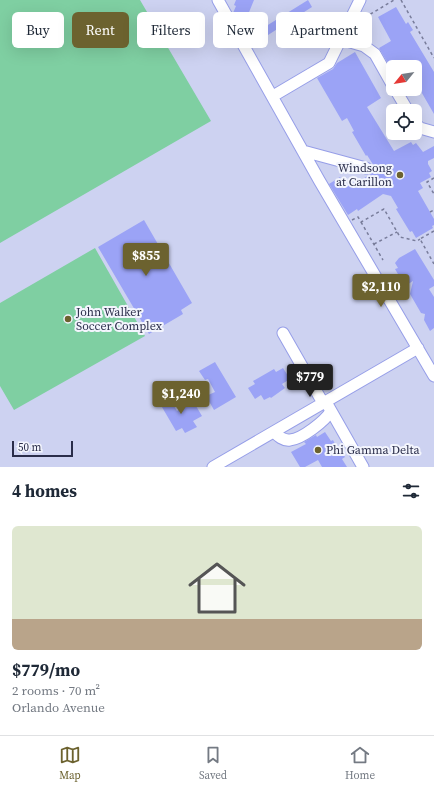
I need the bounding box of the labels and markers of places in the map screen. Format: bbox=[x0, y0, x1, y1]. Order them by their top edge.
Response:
place label: Windsong at Carillon bbox=[336, 160, 392, 190]
marker: Windsong at Carillon bbox=[395, 170, 405, 180]
pin: $855 bbox=[122, 243, 170, 277]
pin: $2,110 bbox=[348, 274, 414, 308]
place label: John Walker Soccer Complex bbox=[75, 304, 163, 334]
marker: John Walker Soccer Complex bbox=[63, 314, 73, 324]
pin: $779 bbox=[286, 364, 334, 398]
pin: $1,240 bbox=[148, 381, 214, 415]
place label: Phi Gamma Delta bbox=[326, 442, 420, 458]
marker: Phi Gamma Delta bbox=[313, 445, 323, 455]

